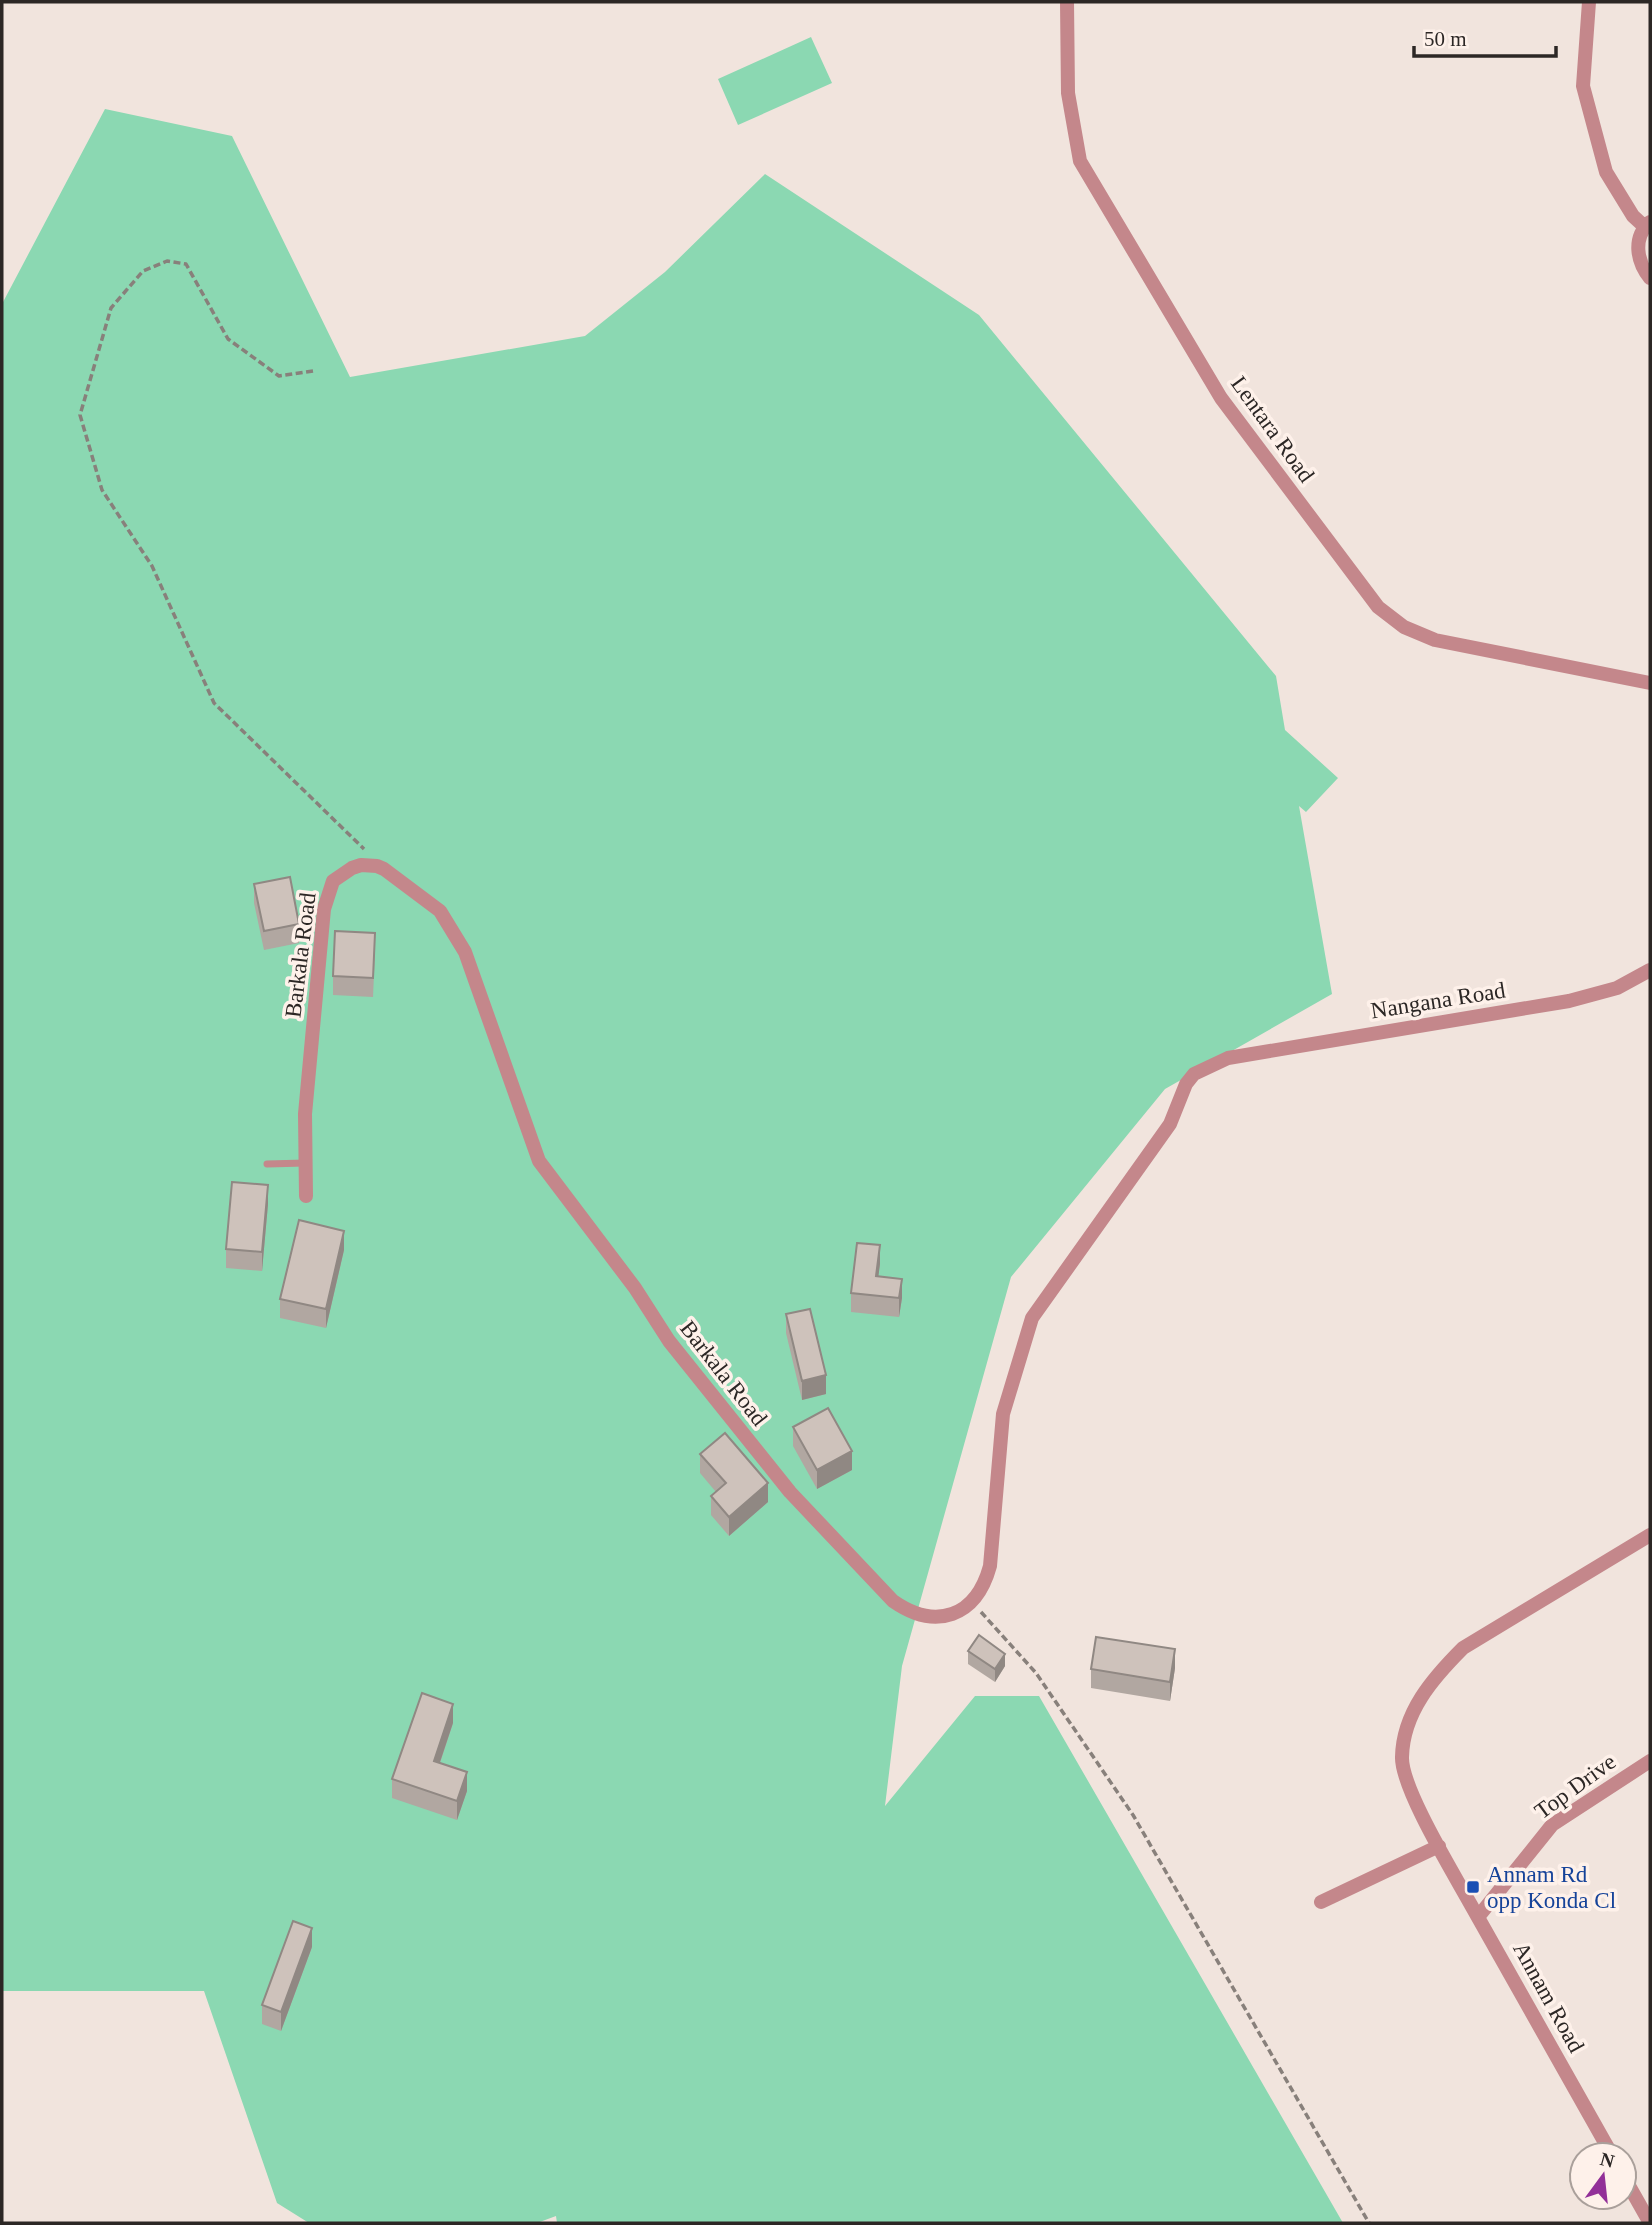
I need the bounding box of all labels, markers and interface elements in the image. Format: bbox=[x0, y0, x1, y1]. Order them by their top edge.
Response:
scale bar bbox=[1414, 14, 1556, 58]
text: 50 m bbox=[1424, 27, 1467, 51]
street label: Lentara Road bbox=[1226, 372, 1320, 487]
street label: Barkala Road bbox=[280, 891, 321, 1019]
street label: Nangana Road bbox=[1369, 977, 1508, 1023]
street label: Barkala Road bbox=[675, 1316, 772, 1431]
street label: Top Drive bbox=[1530, 1749, 1620, 1824]
place label: Annam Rd opp Konda Cl bbox=[1487, 1862, 1616, 1913]
marker: Annam Rd opp Konda Cl bbox=[1465, 1879, 1481, 1895]
street label: Annam Road bbox=[1508, 1938, 1589, 2057]
north arrow bbox=[1568, 2141, 1638, 2211]
text: N bbox=[1598, 2148, 1617, 2172]

